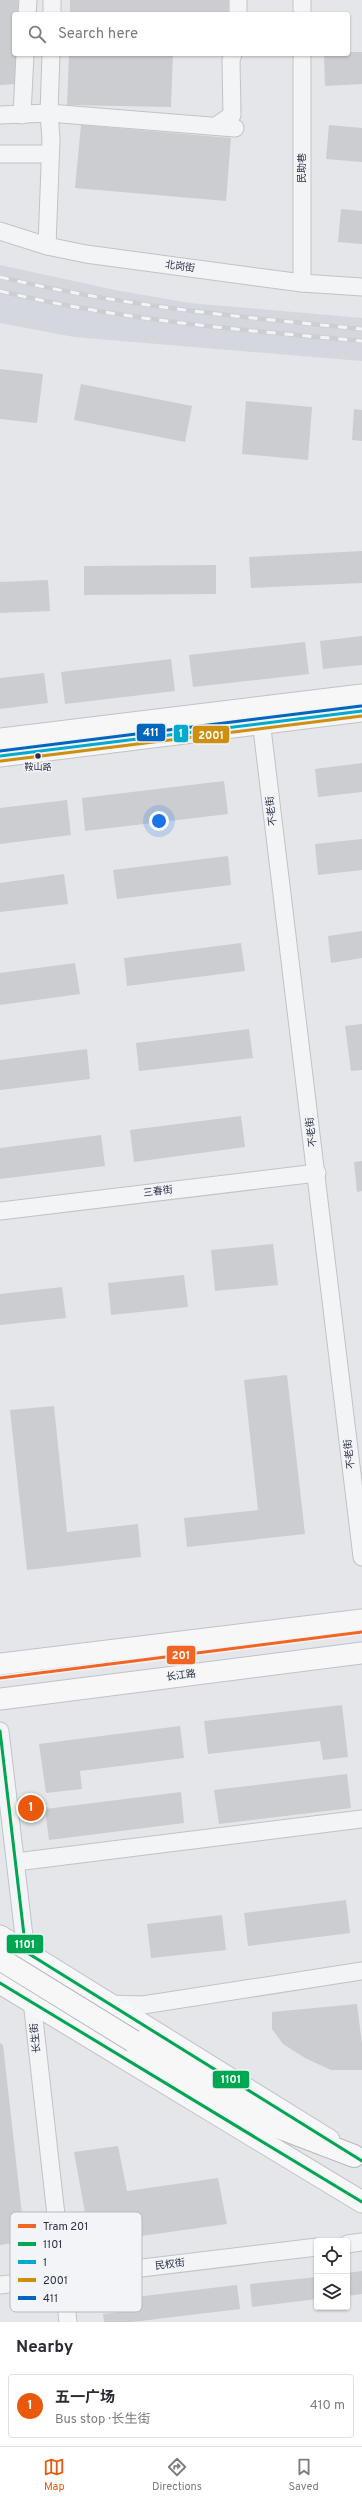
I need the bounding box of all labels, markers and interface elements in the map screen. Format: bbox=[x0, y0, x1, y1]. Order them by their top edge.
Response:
search box bbox=[12, 12, 350, 56]
icon: search bbox=[26, 23, 48, 45]
text: Search here bbox=[58, 25, 138, 44]
street label: 民助巷 bbox=[296, 153, 309, 183]
street label: 北岗街 bbox=[164, 258, 196, 276]
line badge: 411 bbox=[136, 723, 166, 742]
line badge: 1 bbox=[173, 724, 189, 743]
line badge: 2001 bbox=[192, 725, 230, 744]
text: 411 bbox=[143, 726, 159, 740]
text: 1 bbox=[179, 727, 183, 741]
text: 2001 bbox=[198, 729, 224, 743]
marker: 鞍山路 bbox=[33, 751, 43, 761]
place label: 鞍山路 bbox=[24, 761, 52, 773]
street label: 不老街 bbox=[264, 795, 280, 827]
your location bbox=[149, 811, 169, 831]
street label: 不老街 bbox=[304, 1116, 320, 1148]
street label: 三春街 bbox=[142, 1184, 174, 1200]
street label: 不老街 bbox=[342, 1438, 358, 1470]
line badge: 201 bbox=[166, 1645, 196, 1665]
text: 201 bbox=[172, 1649, 190, 1663]
street label: 长江路 bbox=[165, 1668, 197, 1684]
pin: 1 bbox=[18, 1793, 44, 1823]
line badge: 1101 bbox=[6, 1934, 44, 1954]
text: 1101 bbox=[15, 1938, 35, 1952]
street label: 长生街 bbox=[28, 2022, 44, 2054]
line badge: 1101 bbox=[212, 2070, 250, 2089]
text: 1101 bbox=[221, 2073, 241, 2087]
legend bbox=[10, 2212, 142, 2312]
text: Tram 201 bbox=[43, 2220, 88, 2234]
text: 1101 bbox=[43, 2238, 62, 2252]
map controls bbox=[314, 2238, 350, 2310]
button: locate bbox=[314, 2238, 350, 2274]
text: 1 bbox=[43, 2256, 47, 2270]
street label: 民权街 bbox=[154, 2257, 186, 2273]
text: 2001 bbox=[43, 2274, 68, 2288]
button: layers bbox=[314, 2274, 350, 2310]
text: 411 bbox=[43, 2292, 58, 2306]
text: Nearby bbox=[16, 2337, 73, 2359]
text: 五一广场 bbox=[55, 2389, 115, 2408]
text: 1 bbox=[27, 2398, 33, 2414]
text: 410 m bbox=[310, 2398, 345, 2414]
text: Bus stop · 长生街 bbox=[55, 2412, 150, 2428]
tab: Map bbox=[43, 2456, 65, 2494]
tab: Directions bbox=[152, 2456, 202, 2494]
tab: Saved bbox=[288, 2456, 319, 2494]

